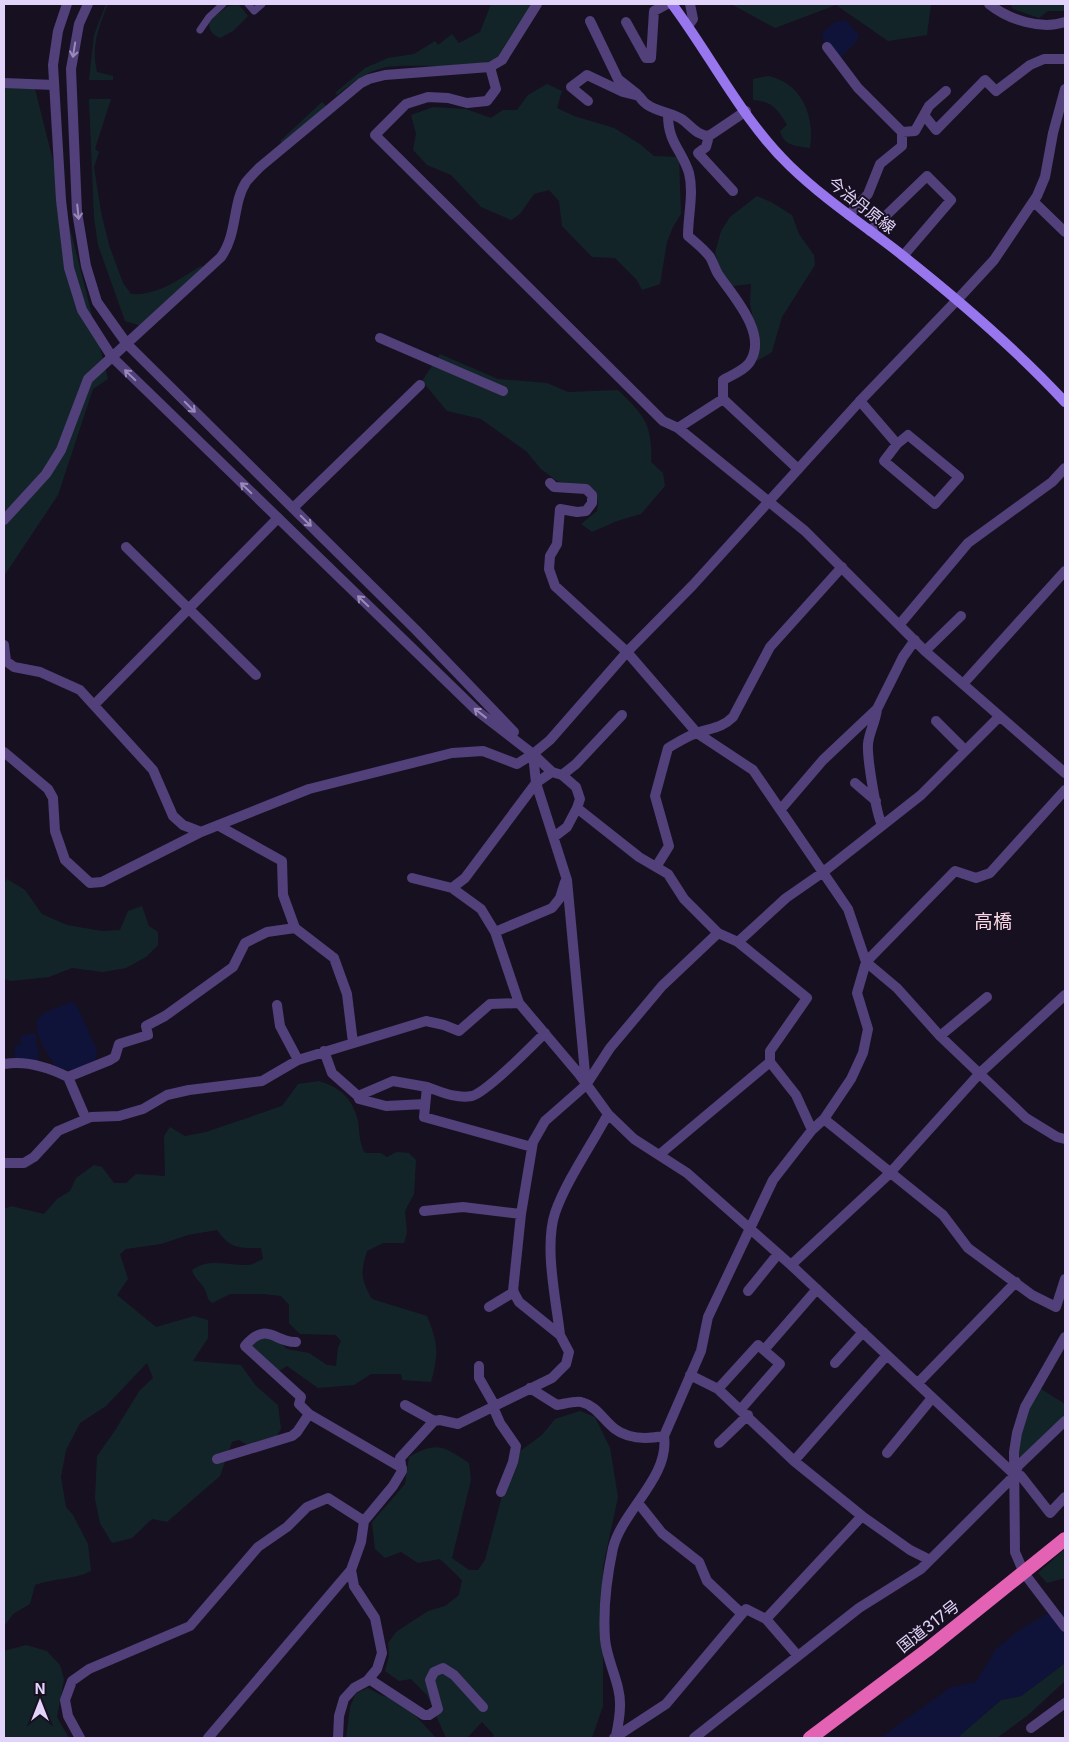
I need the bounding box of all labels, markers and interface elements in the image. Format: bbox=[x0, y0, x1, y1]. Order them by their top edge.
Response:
one-way arrow bbox=[69, 42, 79, 58]
street label: 今治丹原線 bbox=[824, 172, 900, 238]
one-way arrow bbox=[73, 204, 82, 220]
one-way arrow bbox=[123, 369, 136, 381]
one-way arrow bbox=[184, 400, 196, 413]
one-way arrow bbox=[240, 482, 253, 494]
one-way arrow bbox=[299, 515, 312, 527]
one-way arrow bbox=[357, 595, 369, 607]
one-way arrow bbox=[473, 708, 487, 718]
district label: 高橋 bbox=[974, 910, 1012, 933]
street label: 国道317号 bbox=[893, 1596, 963, 1656]
north arrow bbox=[15, 1677, 65, 1727]
text: N bbox=[35, 1680, 45, 1697]

